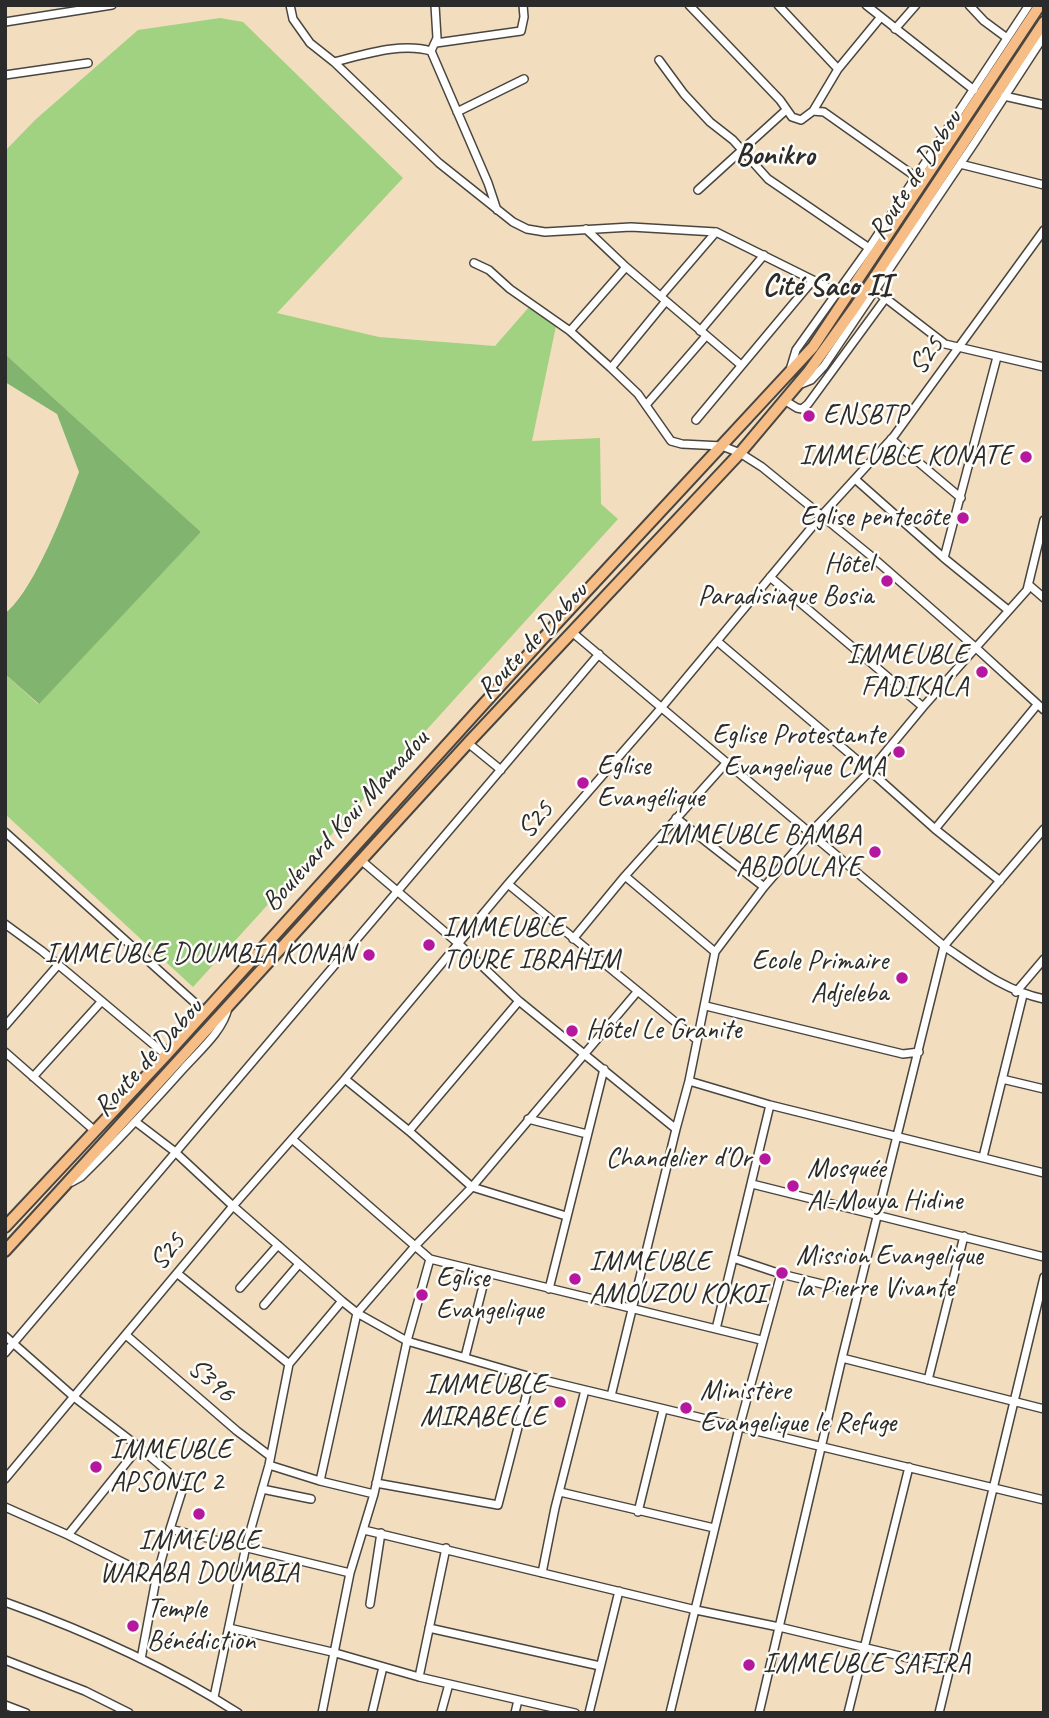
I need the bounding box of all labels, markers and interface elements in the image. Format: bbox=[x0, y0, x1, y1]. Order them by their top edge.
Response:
street label: Route de Dabou bbox=[862, 104, 970, 246]
district label: Bonikro bbox=[735, 138, 815, 174]
district label: Cité Saco II bbox=[762, 269, 892, 305]
street label: S25 bbox=[902, 330, 952, 382]
place label: ENSBTP bbox=[823, 399, 907, 433]
marker: ENSBTP bbox=[801, 408, 817, 424]
place label: IMMEUBLE KONATE bbox=[799, 440, 1012, 474]
marker: IMMEUBLE KONATE bbox=[1018, 449, 1034, 465]
place label: Eglise pentecôte bbox=[800, 501, 949, 535]
marker: Eglise pentecôte bbox=[955, 510, 971, 526]
place label: Hôtel Paradisiaque Bosia bbox=[698, 548, 873, 614]
marker: Hôtel Paradisiaque Bosia bbox=[879, 573, 895, 589]
street label: Route de Dabou bbox=[470, 575, 596, 707]
place label: IMMEUBLE FADIKALA bbox=[847, 639, 968, 705]
marker: IMMEUBLE FADIKALA bbox=[974, 664, 990, 680]
place label: Eglise Protestante Evangelique CMA bbox=[712, 719, 885, 785]
street label: Boulevard Koui Mamadou bbox=[255, 723, 437, 919]
marker: Eglise Protestante Evangelique CMA bbox=[891, 744, 907, 760]
place label: Eglise Evangélique bbox=[597, 750, 704, 816]
marker: Eglise Evangélique bbox=[575, 775, 591, 791]
street label: S25 bbox=[511, 794, 561, 846]
place label: IMMEUBLE BAMBA ABDOULAYE bbox=[656, 819, 861, 885]
marker: IMMEUBLE BAMBA ABDOULAYE bbox=[867, 844, 883, 860]
place label: IMMEUBLE TOURE IBRAHIM bbox=[443, 912, 620, 978]
marker: IMMEUBLE TOURE IBRAHIM bbox=[421, 937, 437, 953]
place label: IMMEUBLE DOUMBIA KONAN bbox=[45, 938, 355, 972]
place label: Ecole Primaire Adjeleba bbox=[752, 945, 888, 1011]
marker: IMMEUBLE DOUMBIA KONAN bbox=[361, 947, 377, 963]
marker: Ecole Primaire Adjeleba bbox=[894, 970, 910, 986]
street label: Route de Dabou bbox=[87, 992, 211, 1124]
place label: Hôtel Le Granite bbox=[586, 1014, 741, 1048]
marker: Hôtel Le Granite bbox=[564, 1023, 580, 1039]
place label: Chandelier d'Or bbox=[606, 1142, 751, 1176]
marker: Chandelier d'Or bbox=[757, 1151, 773, 1167]
place label: Mosquée Al-Mouya Hidine bbox=[807, 1153, 962, 1219]
marker: Mosquée Al-Mouya Hidine bbox=[785, 1178, 801, 1194]
street label: S25 bbox=[143, 1226, 193, 1278]
place label: Mission Evangelique la Pierre Vivante bbox=[796, 1240, 983, 1306]
place label: IMMEUBLE AMOUZOU KOKOI bbox=[589, 1246, 766, 1312]
place label: Eglise Evangelique bbox=[436, 1262, 543, 1328]
marker: Mission Evangelique la Pierre Vivante bbox=[774, 1265, 790, 1281]
marker: IMMEUBLE AMOUZOU KOKOI bbox=[567, 1271, 583, 1287]
marker: Eglise Evangelique bbox=[414, 1287, 430, 1303]
street label: S396 bbox=[181, 1351, 241, 1411]
place label: IMMEUBLE MIRABELLE bbox=[420, 1369, 546, 1435]
place label: Ministère Evangelique le Refuge bbox=[700, 1375, 896, 1441]
marker: IMMEUBLE MIRABELLE bbox=[552, 1394, 568, 1410]
marker: Ministère Evangelique le Refuge bbox=[678, 1400, 694, 1416]
place label: IMMEUBLE APSONIC 2 bbox=[110, 1434, 231, 1500]
marker: IMMEUBLE APSONIC 2 bbox=[88, 1459, 104, 1475]
marker: IMMEUBLE WARABA DOUMBIA bbox=[191, 1506, 207, 1522]
place label: IMMEUBLE WARABA DOUMBIA bbox=[99, 1525, 299, 1591]
place label: Temple Bénédiction bbox=[147, 1593, 255, 1659]
marker: Temple Bénédiction bbox=[125, 1618, 141, 1634]
place label: IMMEUBLE SAFIRA bbox=[763, 1648, 970, 1682]
marker: IMMEUBLE SAFIRA bbox=[741, 1657, 757, 1673]

